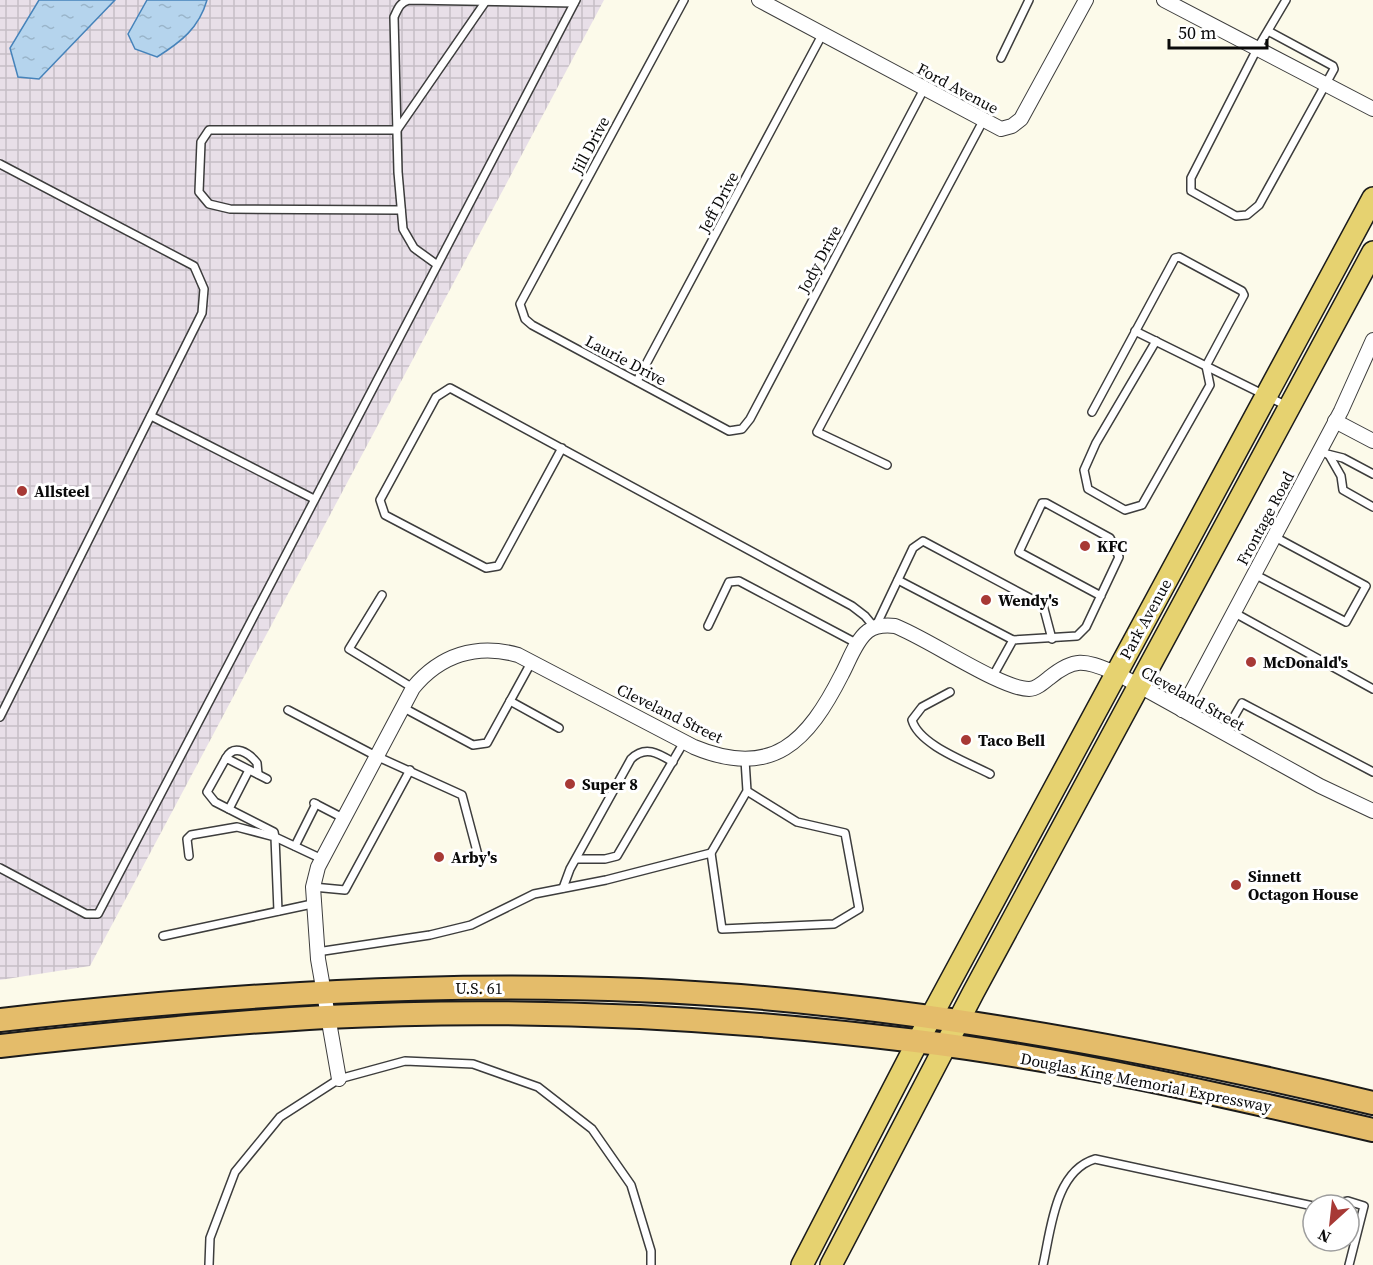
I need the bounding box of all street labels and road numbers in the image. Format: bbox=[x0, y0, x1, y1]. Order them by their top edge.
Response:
street label: Ford Avenue bbox=[913, 57, 1003, 119]
street label: Jill Drive bbox=[565, 112, 614, 179]
street label: Jeff Drive bbox=[692, 167, 743, 237]
street label: Jody Drive bbox=[791, 221, 846, 298]
street label: Laurie Drive bbox=[582, 329, 670, 391]
street label: Frontage Road bbox=[1231, 467, 1299, 569]
street label: Park Avenue bbox=[1114, 575, 1176, 663]
street label: Cleveland Street bbox=[1137, 660, 1249, 736]
street label: Cleveland Street bbox=[613, 678, 727, 748]
street label: U.S. 61 bbox=[455, 977, 503, 999]
street label: Douglas King Memorial Expressway bbox=[1019, 1047, 1274, 1117]

